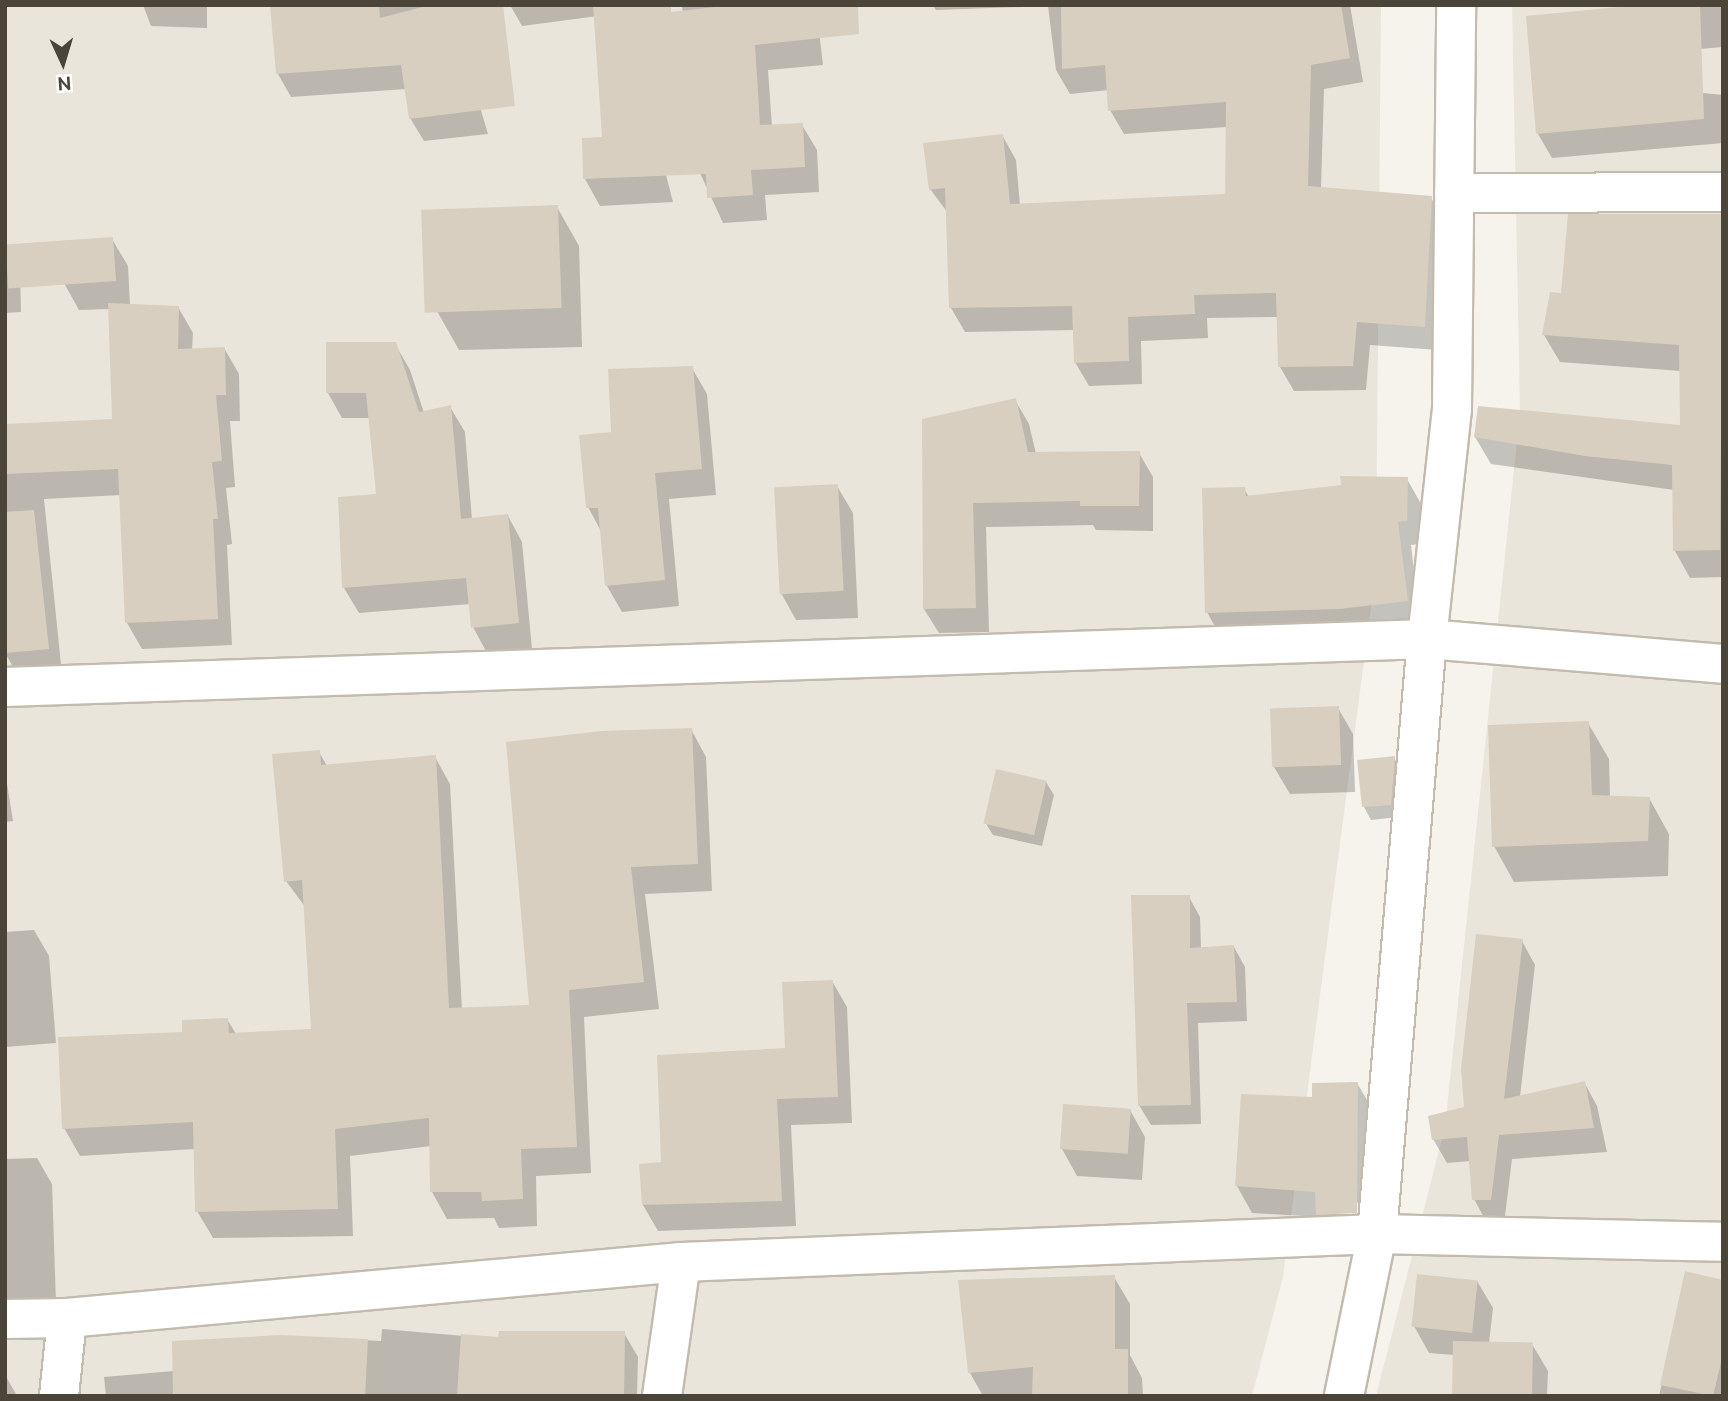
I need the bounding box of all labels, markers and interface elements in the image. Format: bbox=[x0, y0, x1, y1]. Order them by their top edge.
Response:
north arrow bbox=[28, 28, 98, 98]
text: N bbox=[57, 72, 72, 95]

